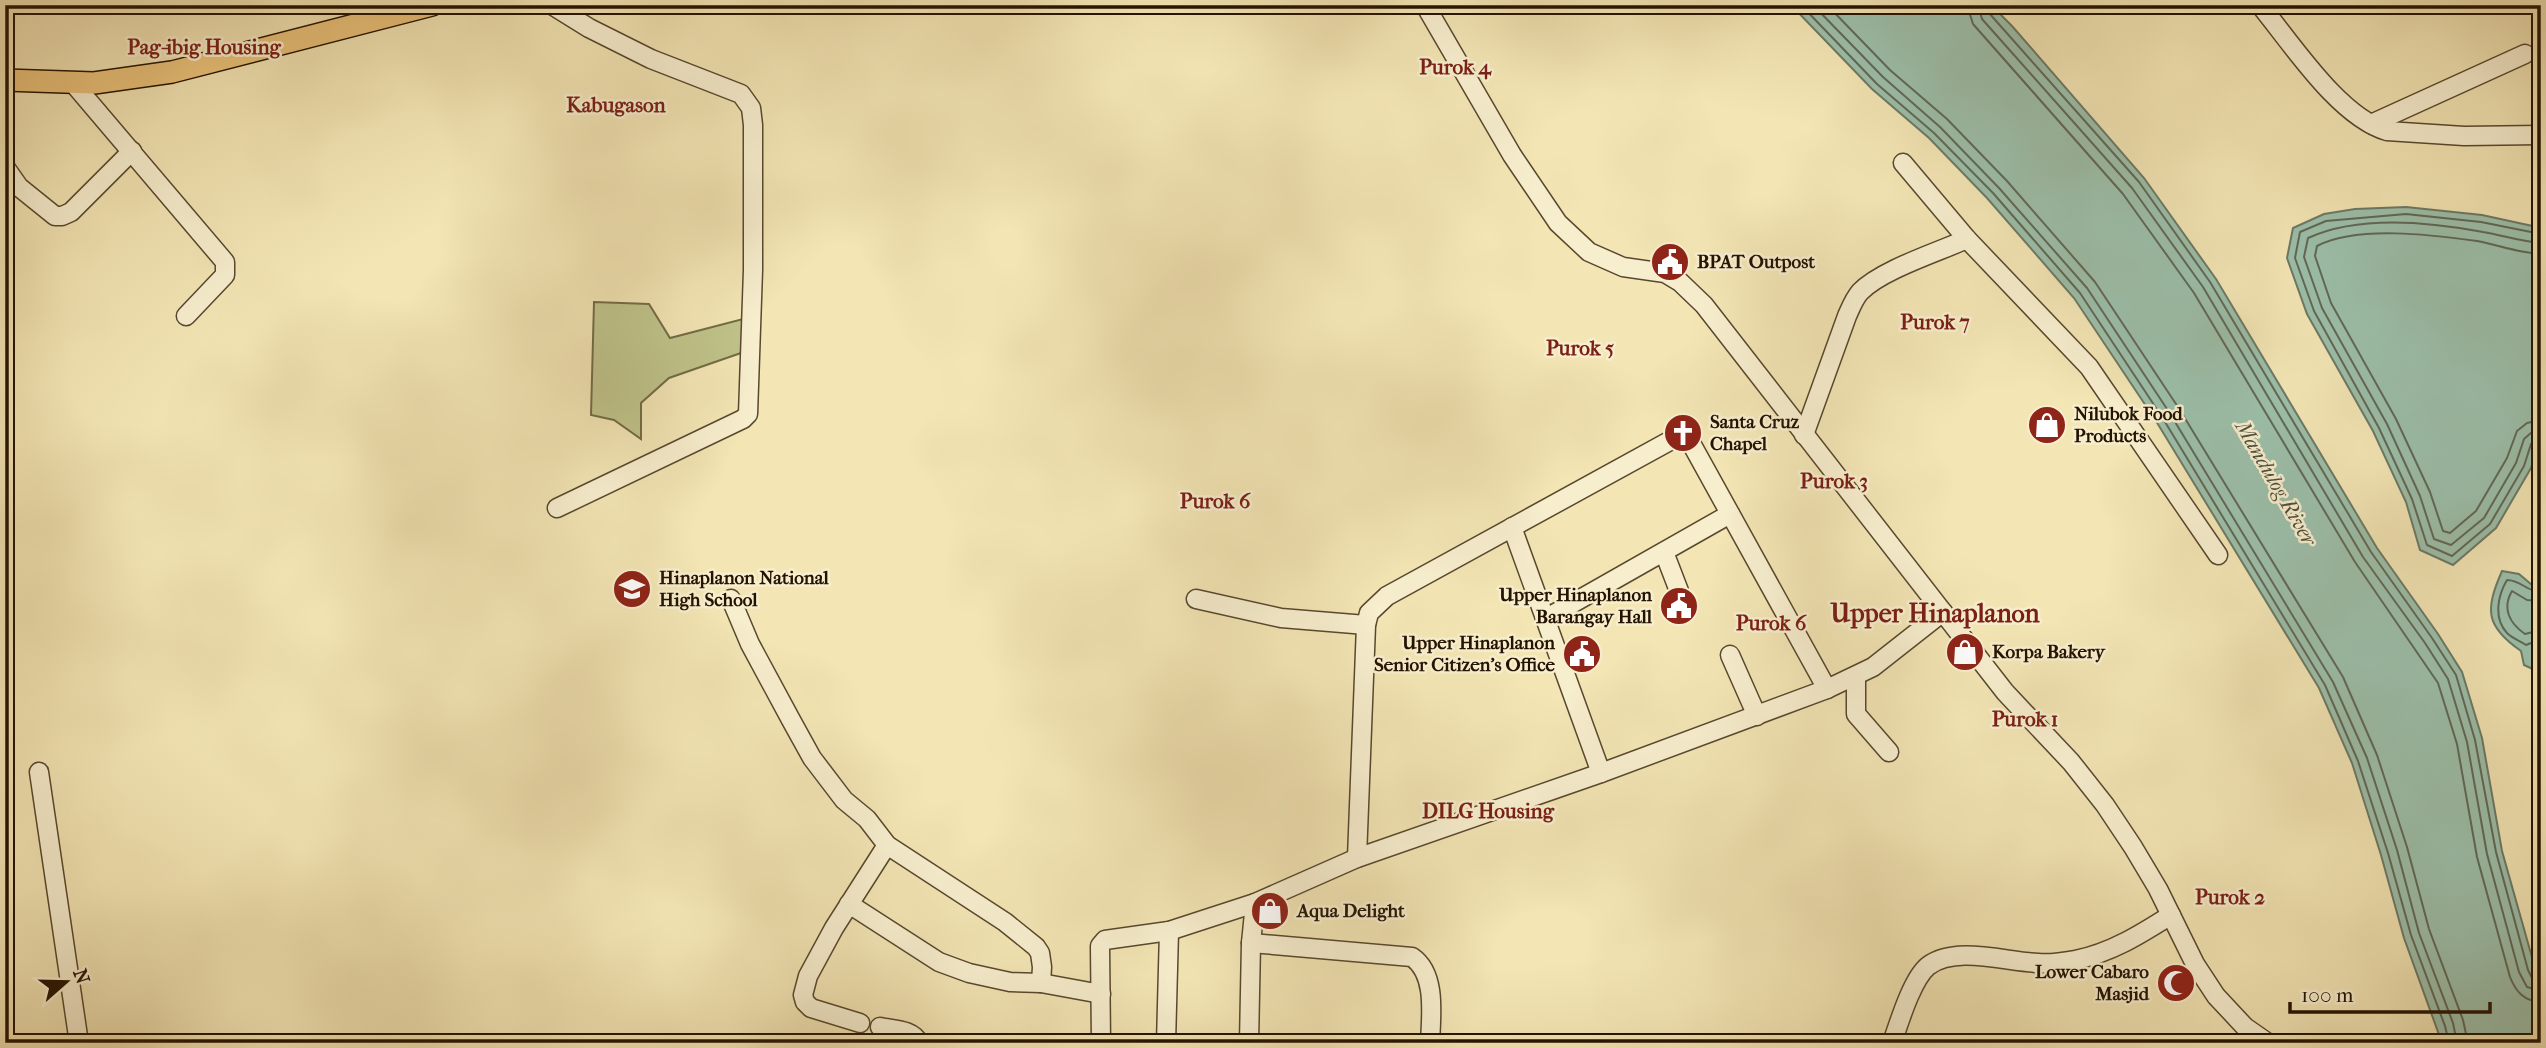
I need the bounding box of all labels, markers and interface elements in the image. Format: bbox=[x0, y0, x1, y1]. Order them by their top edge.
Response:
district label: Pag-ibig Housing bbox=[127, 35, 282, 59]
district label: Purok 4 bbox=[1419, 55, 1492, 80]
district label: Kabugason bbox=[566, 93, 666, 117]
public building icon: BPAT Outpost bbox=[1649, 241, 1691, 283]
place label: BPAT Outpost bbox=[1697, 251, 1815, 273]
district label: Purok 7 bbox=[1900, 310, 1970, 334]
district label: Purok 5 bbox=[1546, 336, 1614, 360]
place label: Nilubok Food Products bbox=[2074, 403, 2183, 447]
shop icon: Nilubok Food Products bbox=[2026, 404, 2068, 446]
place label: Santa Cruz Chapel bbox=[1710, 411, 1800, 455]
church icon: Santa Cruz Chapel bbox=[1662, 412, 1704, 454]
water label: Mandulog River bbox=[2230, 415, 2322, 551]
district label: Purok 3 bbox=[1800, 469, 1868, 493]
district label: Purok 6 bbox=[1180, 489, 1251, 513]
place label: Hinaplanon National High School bbox=[659, 567, 830, 611]
school or university icon: Hinaplanon National High School bbox=[611, 568, 653, 610]
place label: Upper Hinaplanon Barangay Hall bbox=[1498, 584, 1653, 628]
public building icon: Upper Hinaplanon Barangay Hall bbox=[1658, 585, 1700, 627]
district label: Upper Hinaplanon bbox=[1829, 598, 2041, 629]
district label: Purok 6 bbox=[1736, 611, 1807, 635]
shop icon: Korpa Bakery bbox=[1944, 631, 1986, 673]
place label: Upper Hinaplanon Senior Citizen's Office bbox=[1374, 632, 1556, 676]
public building icon: Upper Hinaplanon Senior Citizen's Office bbox=[1561, 633, 1603, 675]
place label: Korpa Bakery bbox=[1992, 641, 2106, 663]
district label: Purok 1 bbox=[1992, 707, 2058, 731]
district label: DILG Housing bbox=[1422, 799, 1555, 823]
district label: Purok 2 bbox=[2195, 885, 2265, 909]
shop icon: Aqua Delight bbox=[1249, 890, 1291, 932]
place label: Aqua Delight bbox=[1296, 900, 1405, 922]
north arrow bbox=[32, 946, 102, 1016]
place label: Lower Cabaro Masjid bbox=[2035, 961, 2150, 1005]
mosque icon: Lower Cabaro Masjid bbox=[2155, 962, 2197, 1004]
text: N bbox=[68, 966, 94, 988]
scale bar bbox=[2290, 971, 2490, 1015]
text: 100 m bbox=[2301, 983, 2354, 1007]

